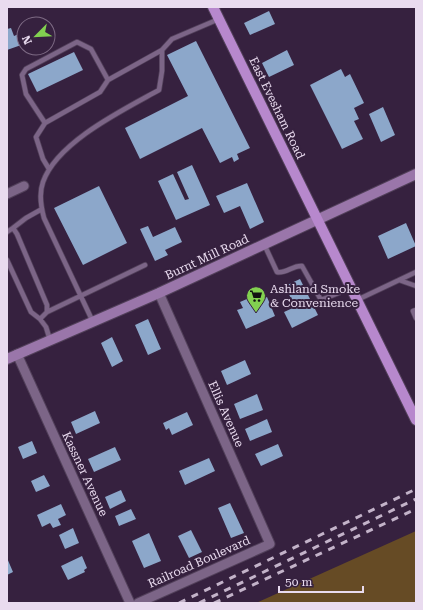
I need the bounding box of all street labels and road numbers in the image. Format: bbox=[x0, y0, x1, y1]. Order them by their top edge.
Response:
street label: East Evesham Road bbox=[246, 55, 308, 162]
street label: Burnt Mill Road bbox=[163, 231, 251, 283]
street label: Ellis Avenue bbox=[205, 379, 247, 450]
street label: Kassner Avenue bbox=[59, 429, 111, 519]
street label: Railroad Boulevard bbox=[146, 533, 252, 591]

